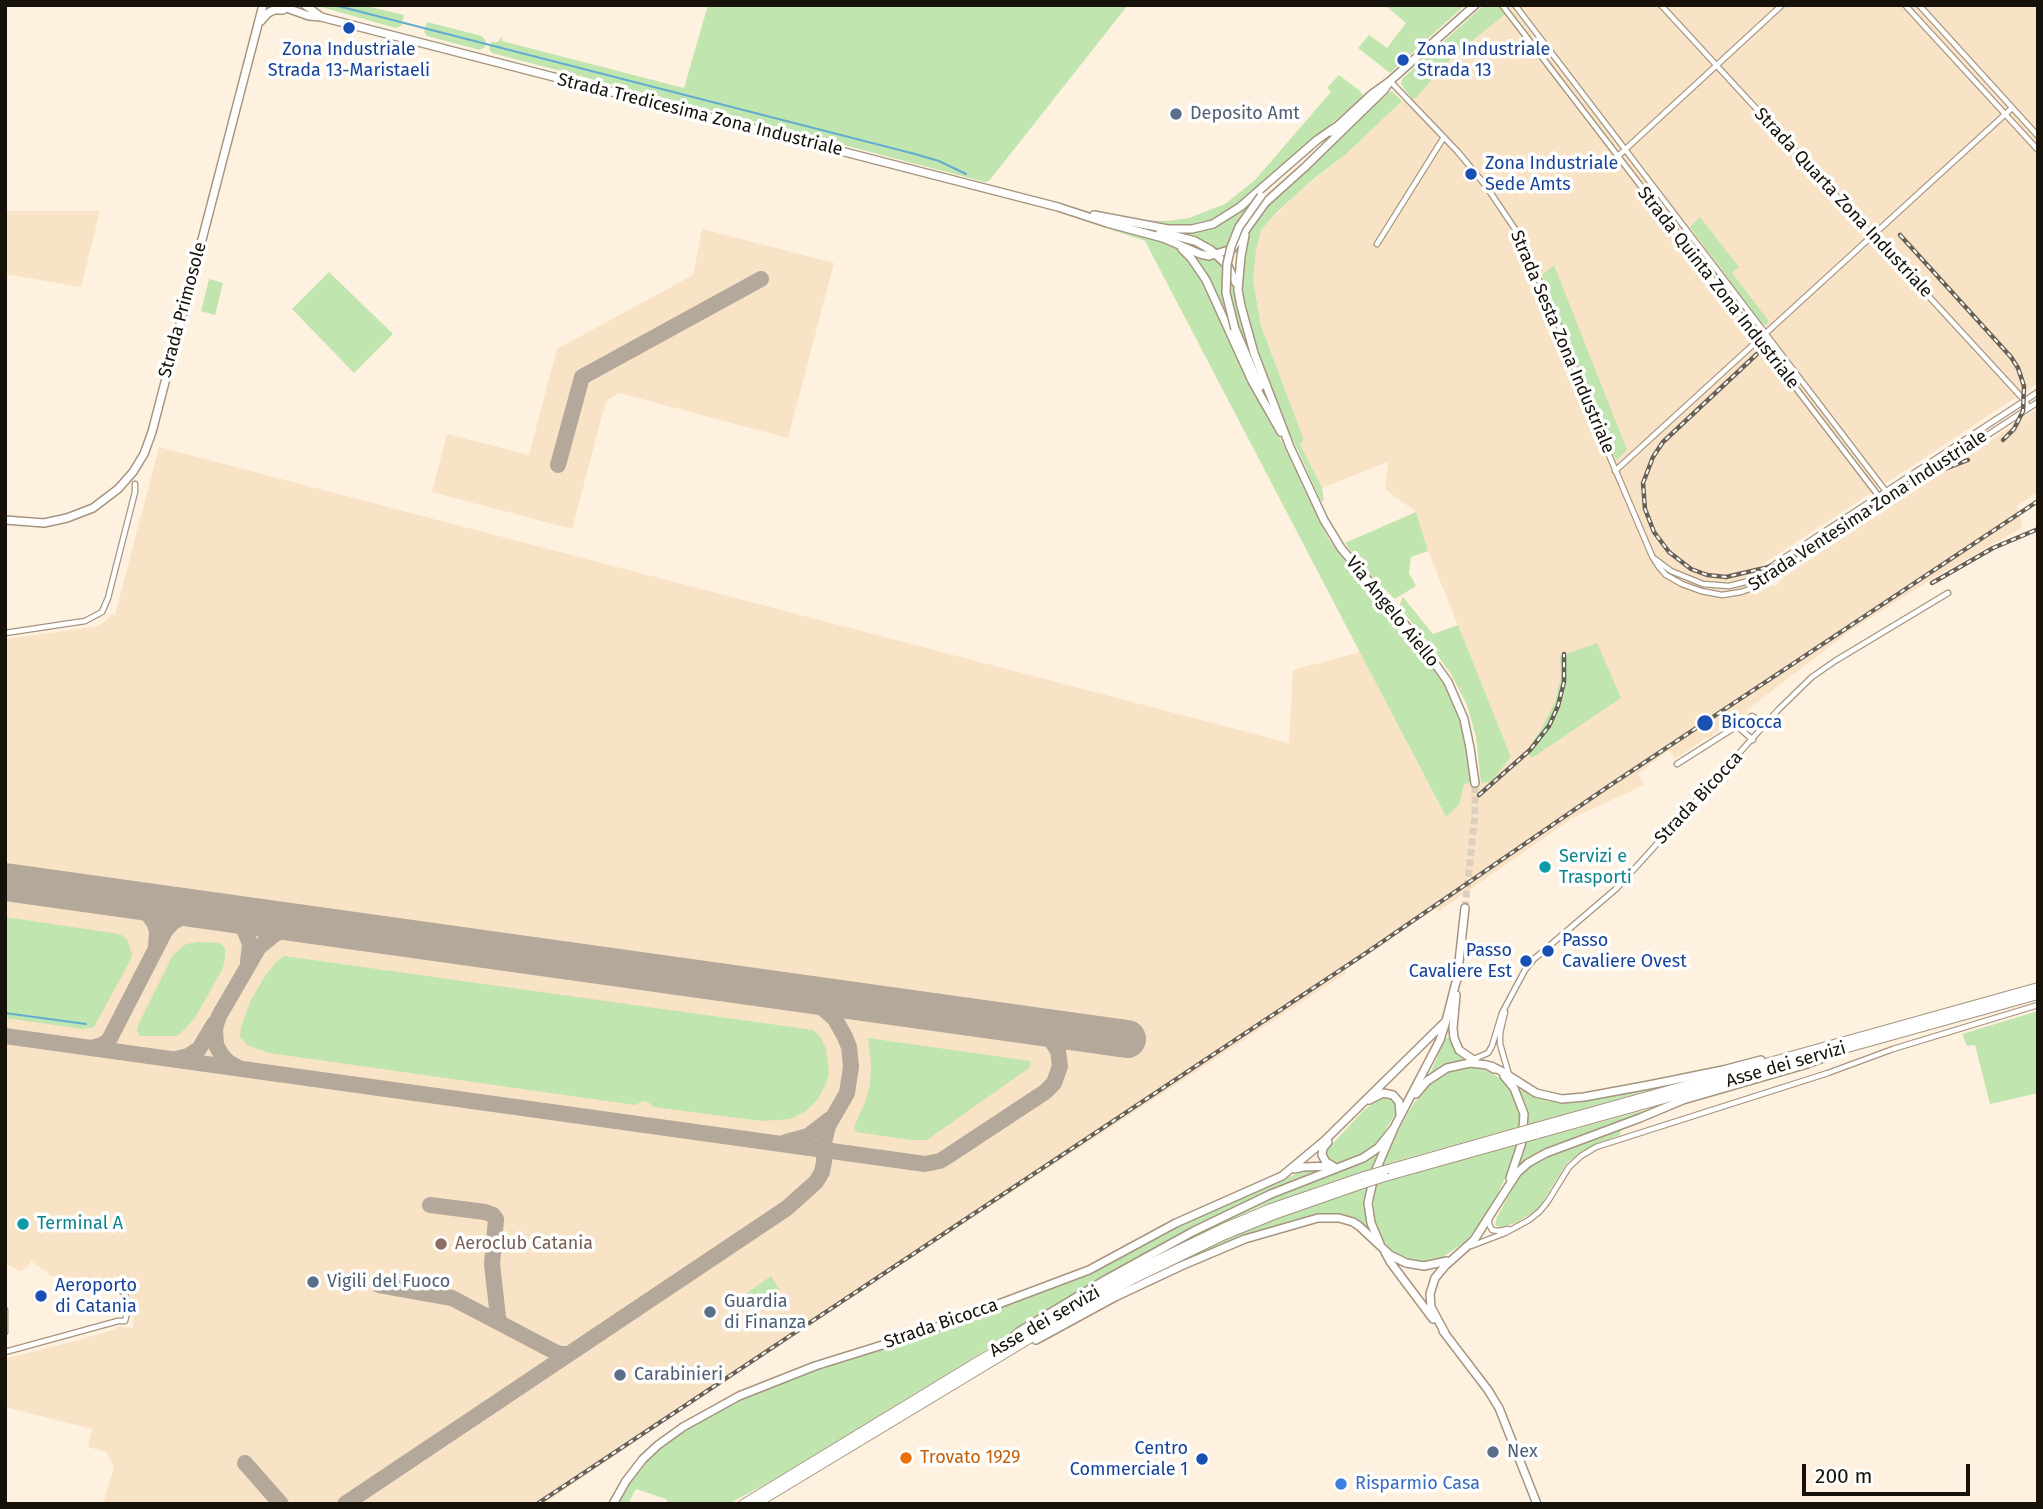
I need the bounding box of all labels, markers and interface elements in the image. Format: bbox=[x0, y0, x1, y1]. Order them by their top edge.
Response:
marker: Zona Industriale Strada 13-Maristaeli bbox=[341, 20, 357, 36]
place label: Zona Industriale Strada 13-Maristaeli bbox=[268, 39, 430, 82]
place label: Zona Industriale Strada 13 bbox=[1417, 39, 1550, 82]
marker: Zona Industriale Strada 13 bbox=[1395, 52, 1411, 68]
street label: Strada Tredicesima Zona Industriale bbox=[555, 69, 845, 161]
place label: Deposito Amt bbox=[1190, 103, 1300, 125]
street label: Strada Quarta Zona Industriale bbox=[1749, 104, 1937, 302]
marker: Deposito Amt bbox=[1168, 106, 1184, 122]
place label: Zona Industriale Sede Amts bbox=[1485, 153, 1618, 196]
marker: Zona Industriale Sede Amts bbox=[1463, 166, 1479, 182]
street label: Strada Quinta Zona Industriale bbox=[1632, 183, 1804, 393]
street label: Strada Sesta Zona Industriale bbox=[1505, 227, 1619, 457]
street label: Strada Primosole bbox=[154, 240, 212, 380]
street label: Strada Ventesima Zona Industriale bbox=[1745, 426, 1991, 596]
street label: Via Angelo Aiello bbox=[1341, 552, 1443, 672]
place label: Bicocca bbox=[1721, 712, 1782, 734]
marker: Bicocca bbox=[1695, 713, 1715, 733]
street label: Strada Bicocca bbox=[1651, 747, 1747, 849]
place label: Servizi e Trasporti bbox=[1559, 846, 1632, 888]
marker: Servizi e Trasporti bbox=[1537, 859, 1553, 875]
place label: Passo Cavaliere Ovest bbox=[1562, 930, 1687, 972]
place label: Passo Cavaliere Est bbox=[1409, 940, 1512, 982]
marker: Passo Cavaliere Ovest bbox=[1540, 943, 1556, 959]
marker: Passo Cavaliere Est bbox=[1518, 953, 1534, 969]
street label: Asse dei servizi bbox=[1723, 1038, 1849, 1092]
place label: Terminal A bbox=[37, 1213, 123, 1235]
marker: Terminal A bbox=[15, 1216, 31, 1232]
place label: Aeroclub Catania bbox=[455, 1233, 593, 1255]
marker: Aeroclub Catania bbox=[433, 1236, 449, 1252]
place label: Vigili del Fuoco bbox=[327, 1271, 450, 1293]
marker: Vigili del Fuoco bbox=[305, 1274, 321, 1290]
place label: Aeroporto di Catania bbox=[55, 1275, 137, 1318]
street label: Asse dei servizi bbox=[986, 1282, 1104, 1362]
marker: Aeroporto di Catania bbox=[33, 1288, 49, 1304]
place label: Guardia di Finanza bbox=[724, 1291, 806, 1334]
street label: Strada Bicocca bbox=[881, 1294, 1001, 1354]
marker: Guardia di Finanza bbox=[702, 1304, 718, 1320]
place label: Carabinieri bbox=[634, 1364, 723, 1386]
marker: Carabinieri bbox=[612, 1367, 628, 1383]
place label: Centro Commerciale 1 bbox=[1070, 1438, 1188, 1480]
place label: Nex bbox=[1507, 1441, 1538, 1463]
marker: Nex bbox=[1485, 1444, 1501, 1460]
place label: Trovato 1929 bbox=[920, 1447, 1021, 1469]
marker: Trovato 1929 bbox=[898, 1450, 914, 1466]
scale bar bbox=[1805, 1450, 1973, 1494]
marker: Centro Commerciale 1 bbox=[1194, 1451, 1210, 1467]
text: 200 m bbox=[1815, 1463, 1872, 1489]
place label: Risparmio Casa bbox=[1355, 1473, 1480, 1495]
marker: Risparmio Casa bbox=[1333, 1476, 1349, 1492]

